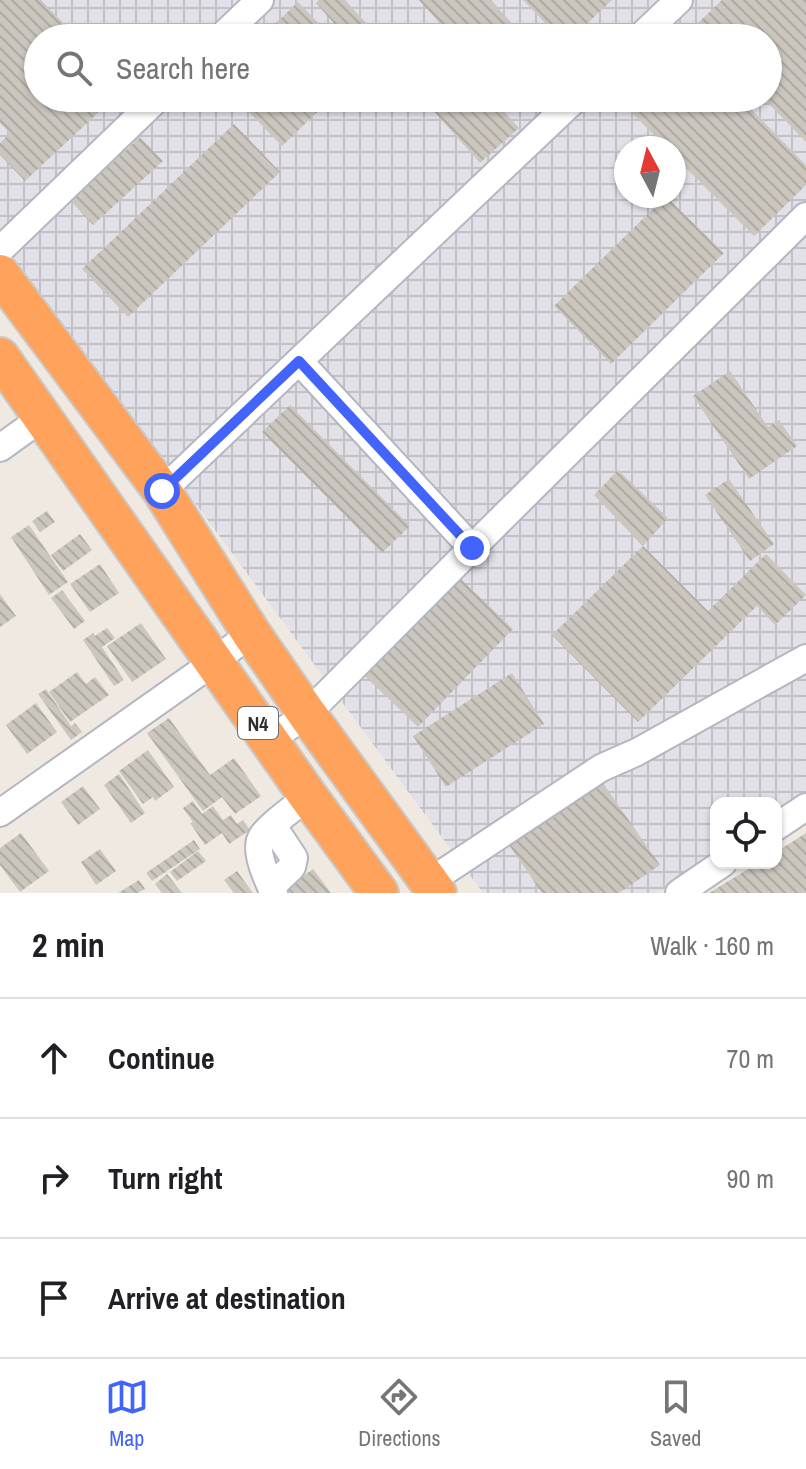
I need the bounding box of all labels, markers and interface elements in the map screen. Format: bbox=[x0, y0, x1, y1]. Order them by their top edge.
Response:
search box bbox=[24, 24, 782, 112]
icon: search bbox=[52, 46, 96, 90]
text: Search here bbox=[116, 48, 250, 88]
north arrow bbox=[614, 136, 686, 208]
route start bbox=[144, 473, 180, 509]
route end bbox=[454, 530, 490, 566]
road number: N4 bbox=[238, 707, 278, 739]
map controls bbox=[710, 797, 782, 869]
button: locate bbox=[710, 797, 782, 869]
text: 2 min bbox=[32, 922, 105, 968]
text: Walk · 160 m bbox=[650, 928, 774, 963]
icon: ahead bbox=[32, 1036, 76, 1080]
text: Continue bbox=[108, 1038, 215, 1078]
text: 70 m bbox=[727, 1041, 774, 1076]
icon: right bbox=[32, 1156, 76, 1200]
text: Turn right bbox=[108, 1158, 222, 1198]
text: 90 m bbox=[727, 1161, 774, 1196]
icon: arrive bbox=[32, 1276, 76, 1320]
text: Arrive at destination bbox=[108, 1278, 346, 1318]
tab: Map bbox=[105, 1375, 149, 1453]
tab: Directions bbox=[358, 1375, 441, 1453]
tab: Saved bbox=[650, 1375, 701, 1453]

